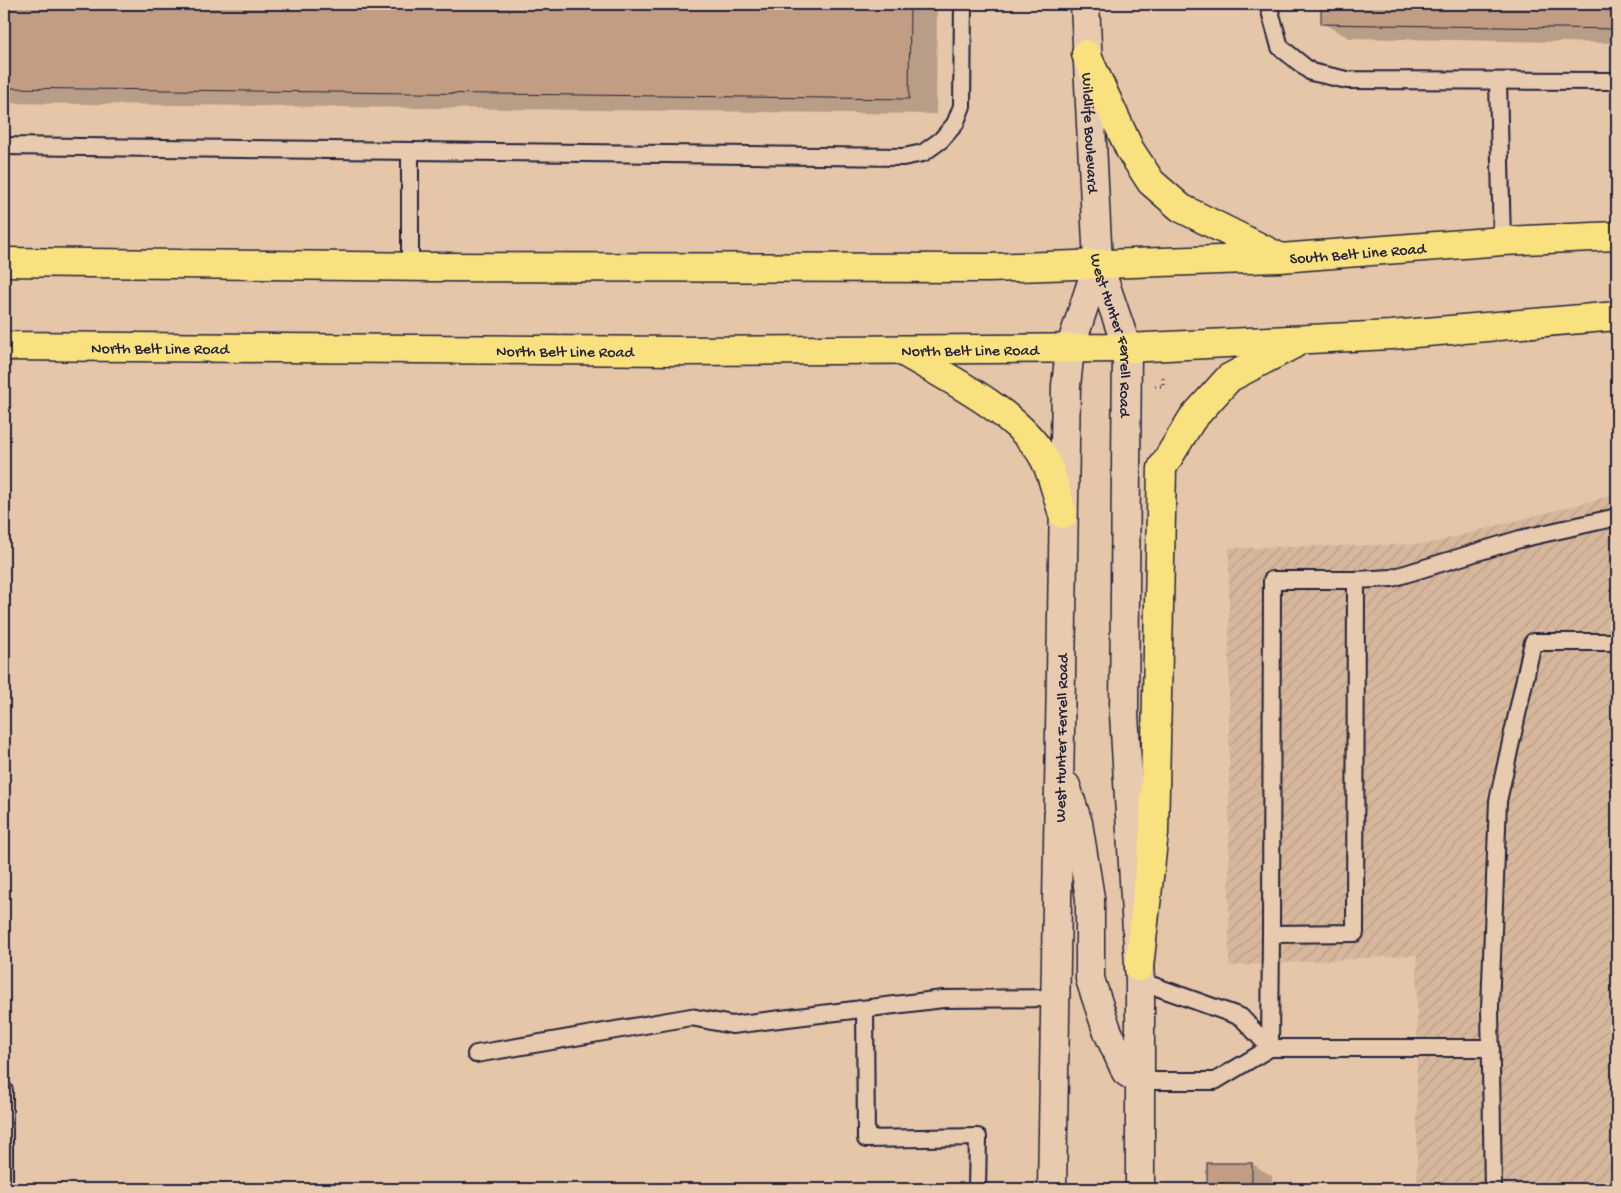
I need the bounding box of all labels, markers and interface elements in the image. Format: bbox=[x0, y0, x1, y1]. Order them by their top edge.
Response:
street label: Wildlife Boulevard bbox=[1075, 72, 1101, 195]
street label: South Belt Line Road bbox=[1289, 241, 1428, 270]
street label: West Hunter Ferrell Road bbox=[1085, 253, 1134, 419]
street label: North Belt Line Road bbox=[91, 341, 230, 361]
street label: North Belt Line Road bbox=[901, 343, 1041, 363]
street label: North Belt Line Road bbox=[496, 344, 635, 364]
street label: West Hunter Ferrell Road bbox=[1052, 652, 1074, 823]

